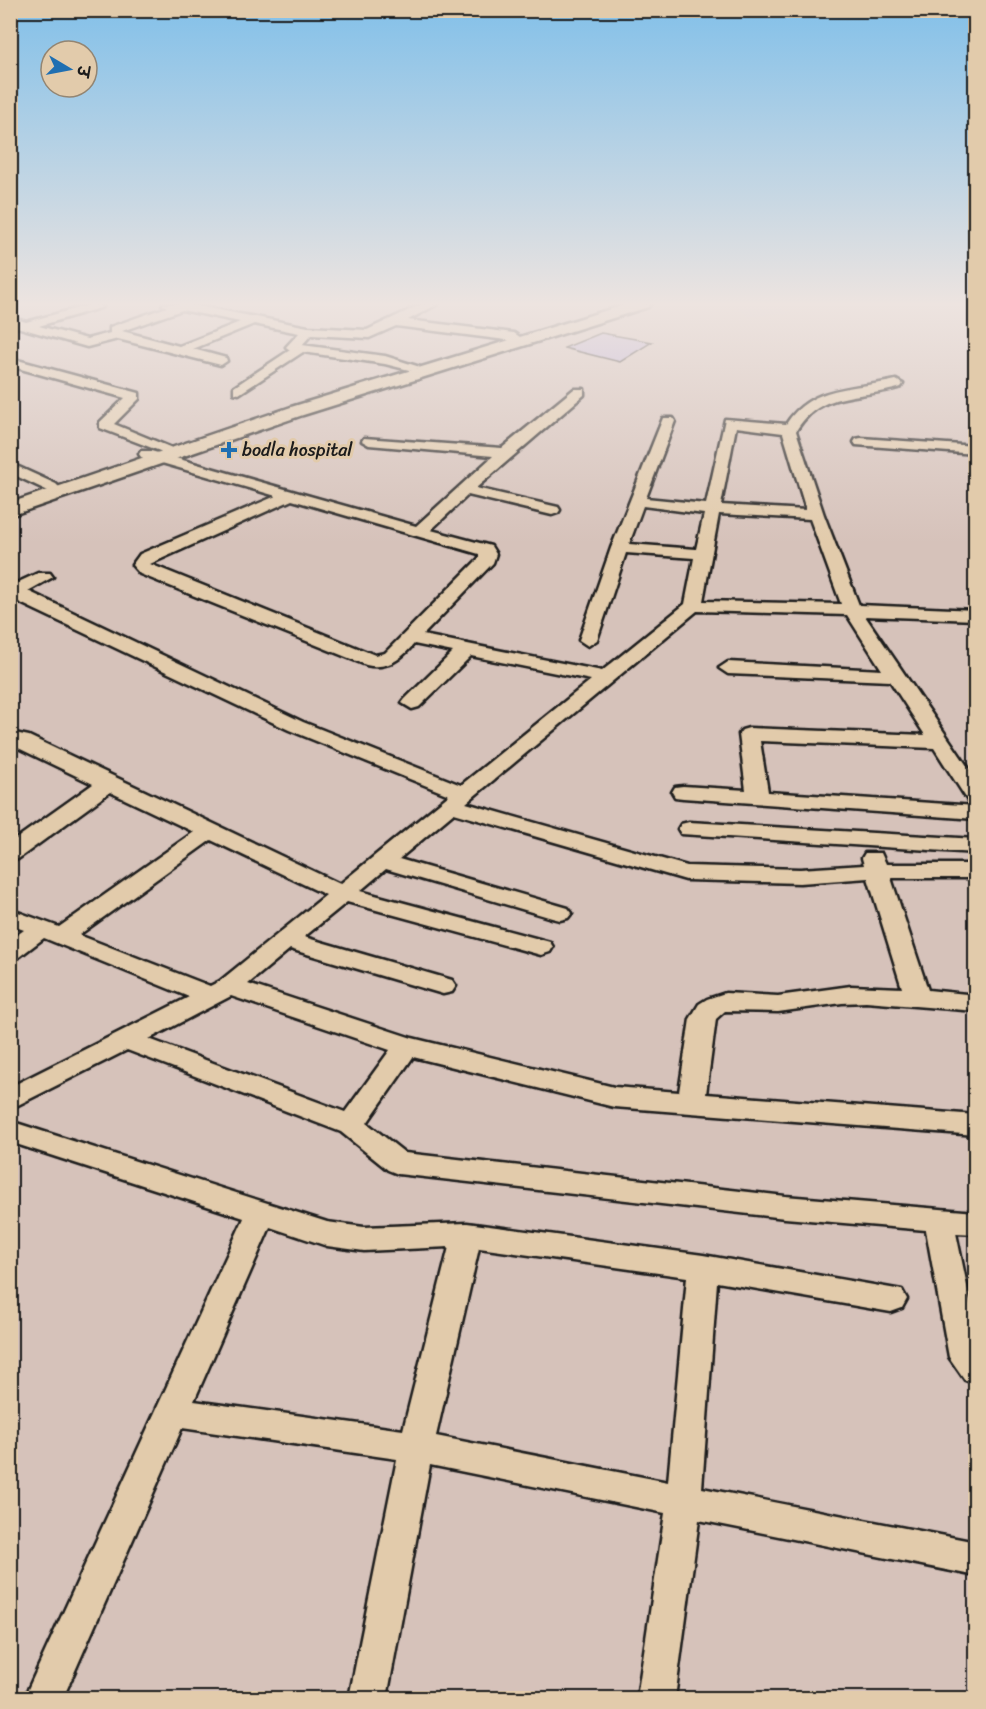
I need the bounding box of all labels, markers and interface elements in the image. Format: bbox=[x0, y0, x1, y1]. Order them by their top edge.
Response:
north arrow bbox=[39, 39, 99, 99]
text: उ bbox=[68, 62, 99, 81]
place label: bodla hospital bbox=[242, 434, 353, 466]
marker: bodla hospital bbox=[220, 441, 238, 459]

